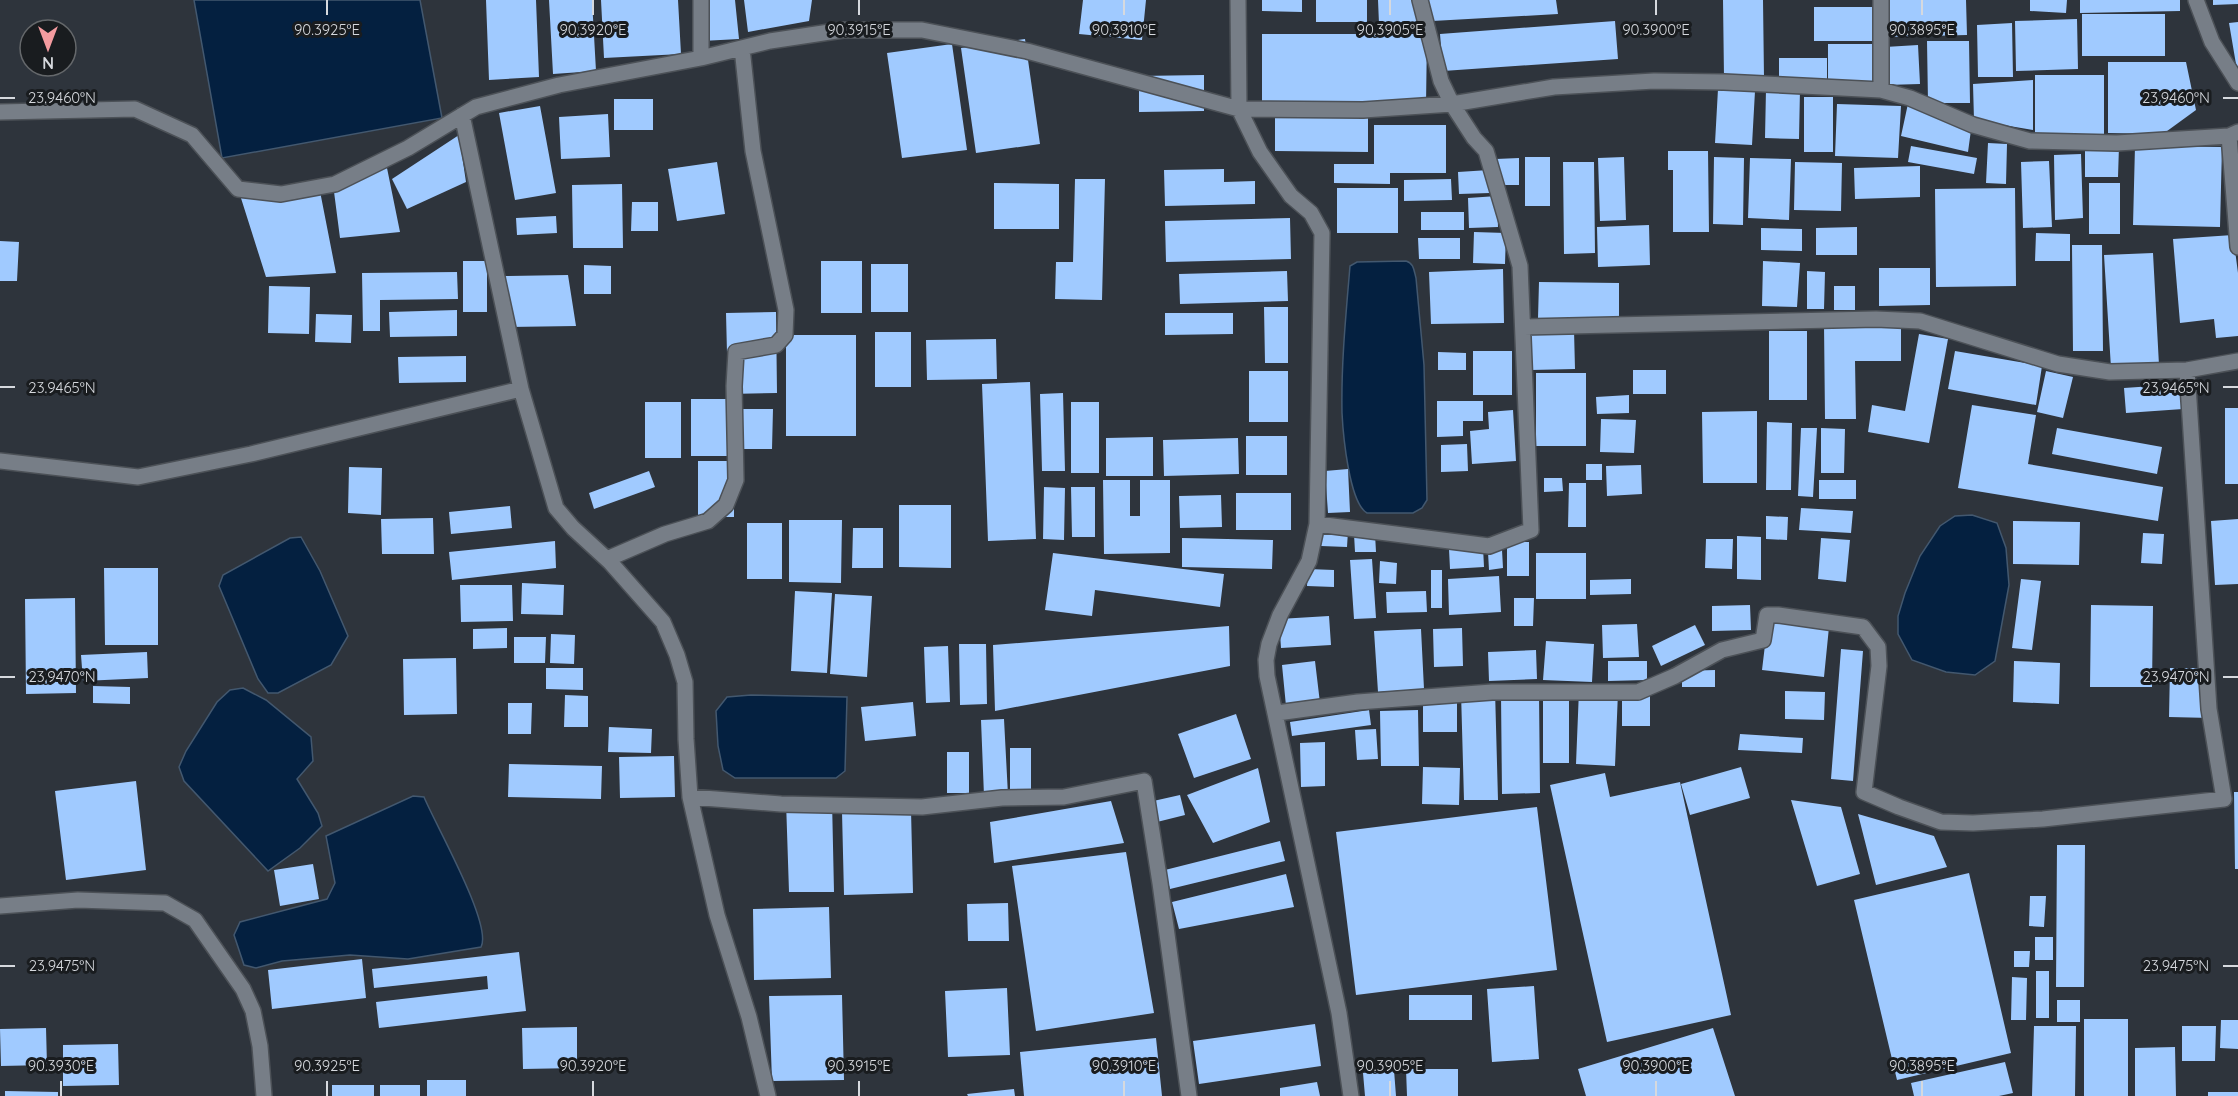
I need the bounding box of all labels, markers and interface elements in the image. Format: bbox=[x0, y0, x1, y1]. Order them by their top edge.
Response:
north arrow bbox=[18, 18, 78, 78]
text: 90.3925°E bbox=[294, 20, 360, 39]
text: 90.3920°E bbox=[560, 20, 626, 39]
text: 90.3915°E bbox=[827, 20, 891, 39]
text: 90.3910°E bbox=[1092, 20, 1156, 39]
text: 90.3905°E bbox=[1357, 20, 1423, 39]
text: 90.3900°E bbox=[1622, 20, 1690, 39]
text: 90.3895°E bbox=[1889, 20, 1955, 39]
text: N bbox=[42, 53, 54, 73]
text: 23.9460°N bbox=[28, 88, 96, 107]
text: 23.9460°N bbox=[2142, 88, 2210, 107]
text: 23.9465°N bbox=[28, 378, 96, 397]
text: 23.9465°N bbox=[2142, 378, 2210, 397]
text: 23.9470°N bbox=[28, 667, 96, 686]
text: 23.9470°N bbox=[2142, 667, 2210, 686]
text: 23.9475°N bbox=[29, 956, 95, 975]
text: 23.9475°N bbox=[2143, 956, 2209, 975]
text: 90.3930°E bbox=[28, 1056, 94, 1075]
text: 90.3925°E bbox=[294, 1056, 360, 1075]
text: 90.3920°E bbox=[560, 1056, 626, 1075]
text: 90.3915°E bbox=[827, 1056, 891, 1075]
text: 90.3910°E bbox=[1092, 1056, 1156, 1075]
text: 90.3905°E bbox=[1357, 1056, 1423, 1075]
text: 90.3900°E bbox=[1622, 1056, 1690, 1075]
text: 90.3895°E bbox=[1889, 1056, 1955, 1075]

